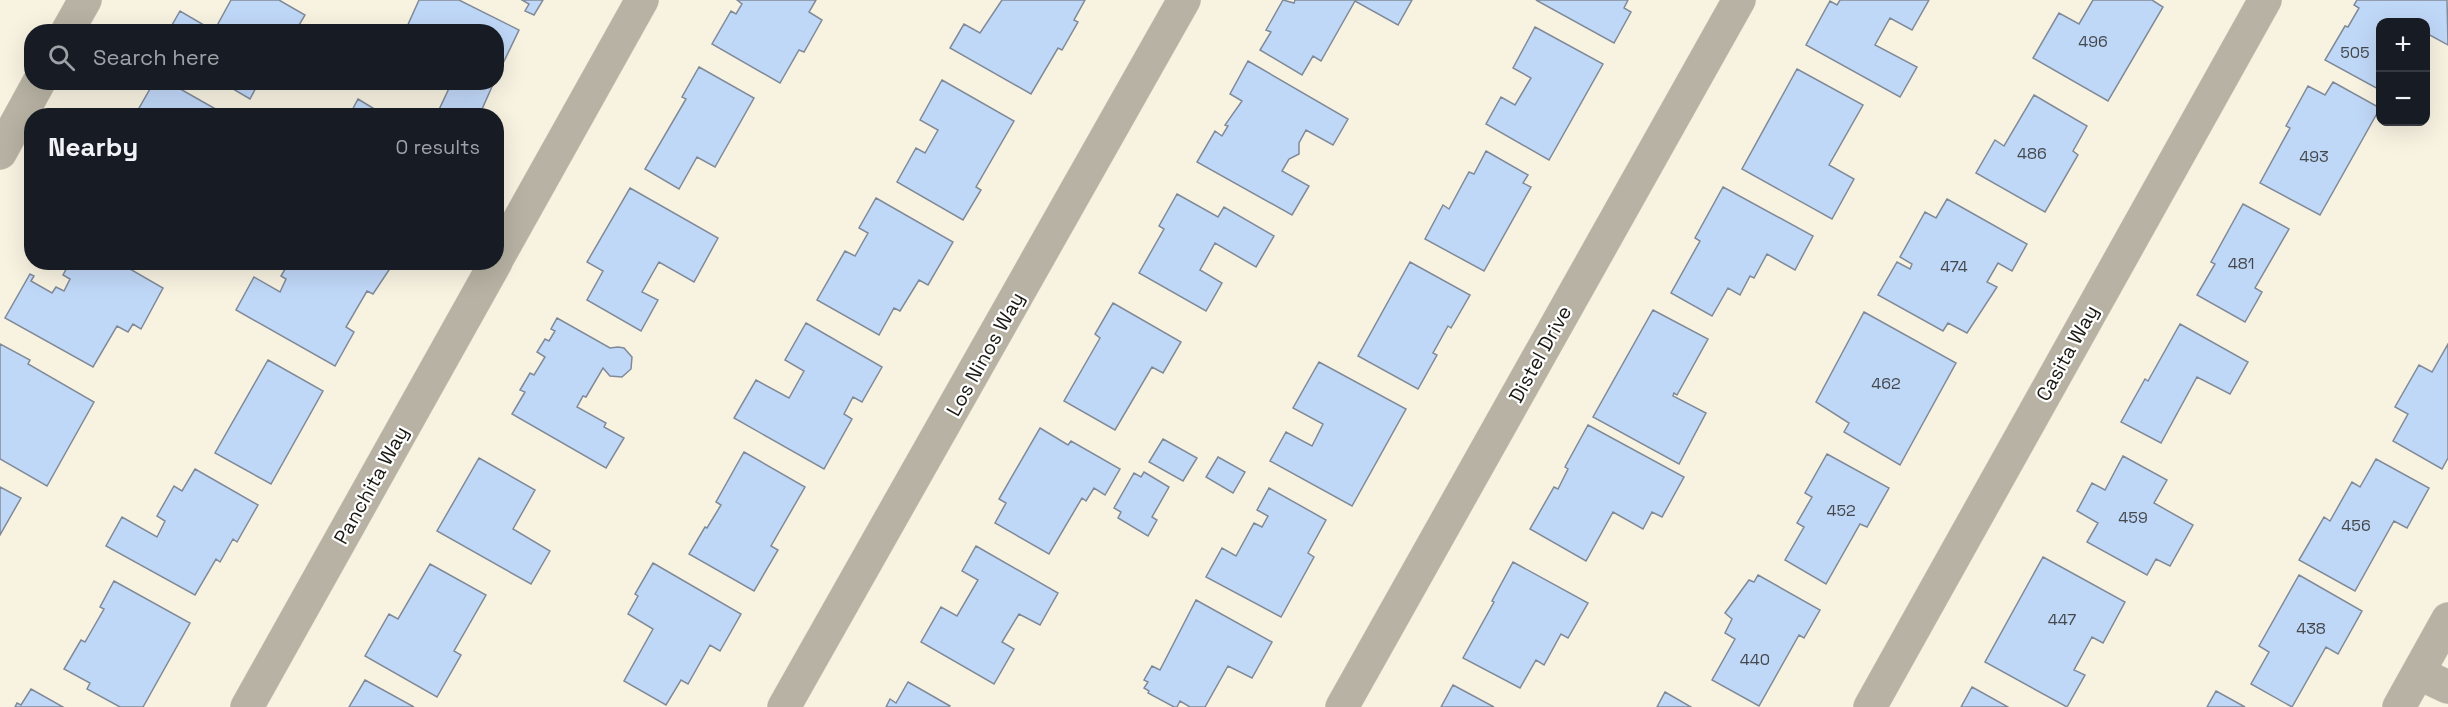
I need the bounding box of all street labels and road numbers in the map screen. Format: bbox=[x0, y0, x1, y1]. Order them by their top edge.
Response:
street label: Los Ninos Way bbox=[940, 287, 1030, 421]
street label: Casita Way bbox=[2030, 300, 2104, 406]
street label: Distel Drive bbox=[1503, 301, 1577, 407]
street label: Panchita Way bbox=[328, 421, 414, 549]

